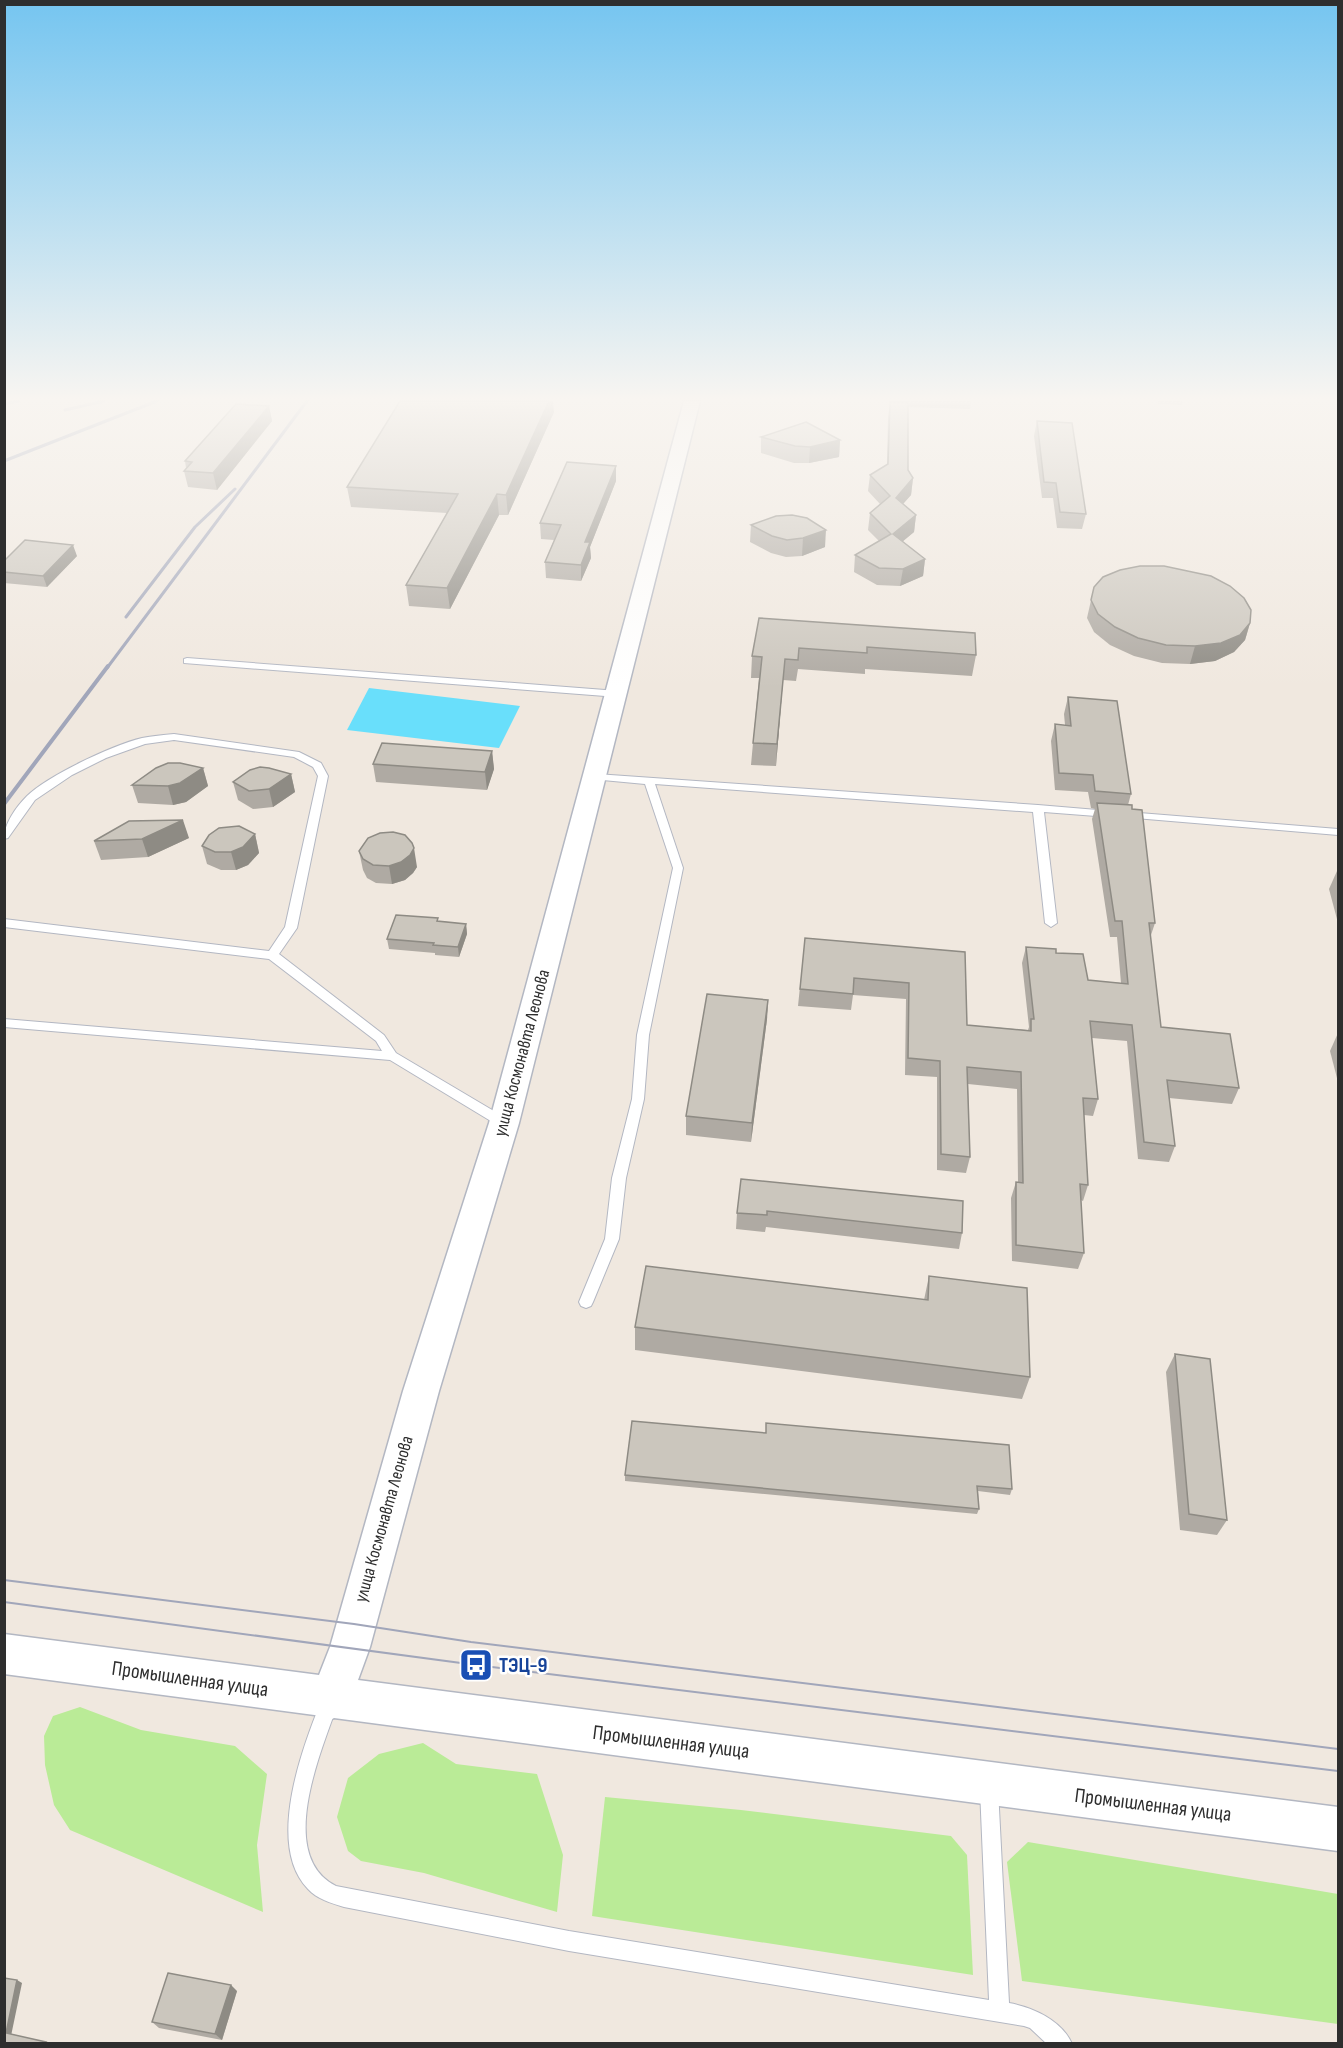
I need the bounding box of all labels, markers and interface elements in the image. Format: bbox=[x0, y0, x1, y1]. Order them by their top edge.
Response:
street label: улица Космонавта Леонова bbox=[490, 967, 554, 1139]
street label: улица Космонавта Леонова bbox=[350, 1433, 418, 1605]
bus stop icon: ТЭЦ-9 bbox=[458, 1647, 494, 1683]
place label: ТЭЦ-9 bbox=[499, 1653, 548, 1678]
street label: Промышленная улица bbox=[110, 1656, 270, 1702]
street label: Промышленная улица bbox=[591, 1720, 751, 1764]
street label: Промышленная улица bbox=[1073, 1783, 1233, 1827]

